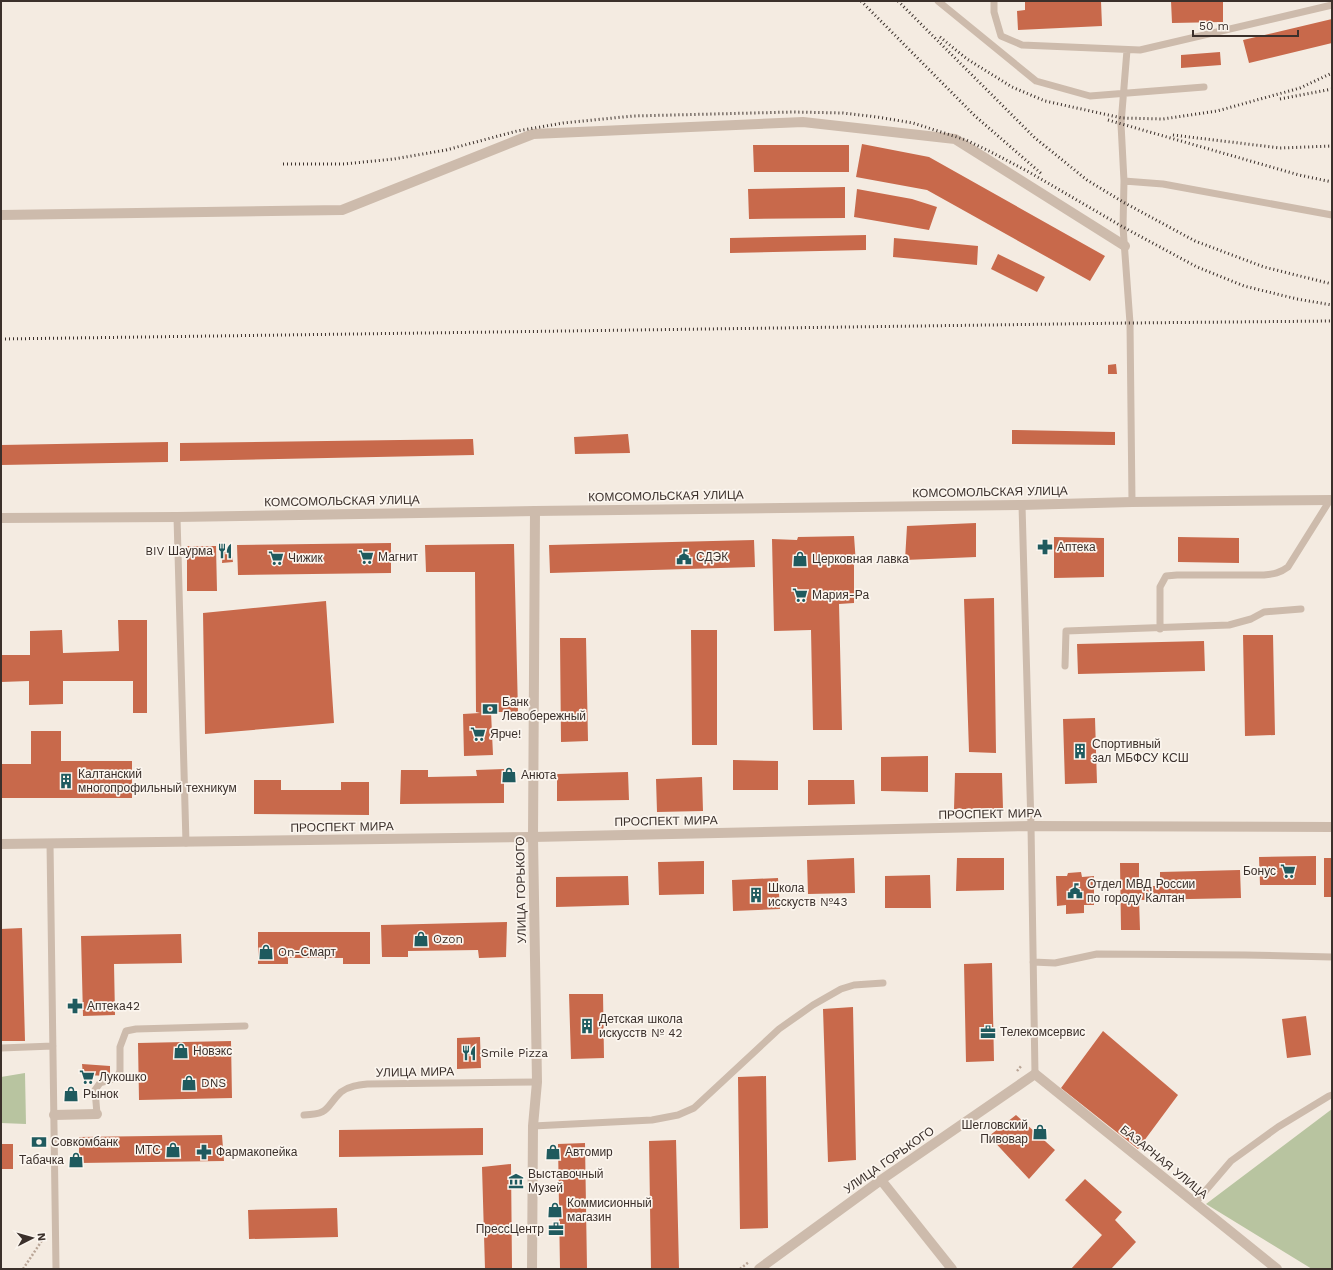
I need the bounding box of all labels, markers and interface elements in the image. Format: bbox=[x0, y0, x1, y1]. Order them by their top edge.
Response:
scale bar bbox=[1193, 12, 1298, 38]
text: 50 m bbox=[1199, 19, 1229, 33]
street label: КОМСОМОЛЬСКАЯ УЛИЦА bbox=[912, 484, 1068, 500]
street label: КОМСОМОЛЬСКАЯ УЛИЦА bbox=[588, 488, 744, 504]
street label: КОМСОМОЛЬСКАЯ УЛИЦА bbox=[264, 493, 420, 509]
pharmacy icon: Аптека bbox=[1036, 538, 1054, 556]
place label: Аптека bbox=[1057, 540, 1096, 554]
restaurant icon: BIV Шаурма bbox=[216, 542, 234, 560]
place label: BIV Шаурма bbox=[145, 544, 213, 558]
supermarket icon: Магнит bbox=[357, 548, 375, 566]
public building icon: СДЭК bbox=[675, 548, 693, 566]
supermarket icon: Чижик bbox=[267, 549, 285, 567]
place label: Магнит bbox=[378, 550, 419, 564]
place label: СДЭК bbox=[696, 550, 728, 564]
shop icon: Церковная лавка bbox=[791, 550, 809, 568]
place label: Чижик bbox=[288, 551, 323, 565]
place label: Церковная лавка bbox=[812, 552, 909, 566]
supermarket icon: Мария-Ра bbox=[791, 586, 809, 604]
place label: Мария-Ра bbox=[812, 588, 869, 602]
place label: Банк Левобережный bbox=[502, 695, 586, 723]
bank icon: Банк Левобережный bbox=[481, 700, 499, 718]
supermarket icon: Ярче! bbox=[469, 725, 487, 743]
place label: Ярче! bbox=[490, 727, 521, 741]
place label: Спортивный зал МБФСУ КСШ bbox=[1092, 737, 1189, 765]
building icon: Спортивный зал МБФСУ КСШ bbox=[1071, 742, 1089, 760]
shop icon: Анюта bbox=[500, 766, 518, 784]
place label: Калтанский многопрофильный техникум bbox=[78, 767, 237, 795]
place label: Анюта bbox=[521, 768, 557, 782]
building icon: Калтанский многопрофильный техникум bbox=[57, 772, 75, 790]
street label: ПРОСПЕКТ МИРА bbox=[938, 806, 1042, 822]
street label: ПРОСПЕКТ МИРА bbox=[614, 813, 718, 829]
street label: ПРОСПЕКТ МИРА bbox=[290, 819, 394, 835]
street label: УЛИЦА ГОРЬКОГО bbox=[513, 836, 529, 944]
supermarket icon: Бонус bbox=[1279, 862, 1297, 880]
place label: Бонус bbox=[1243, 864, 1276, 878]
place label: Отдел МВД России по городу Калтан bbox=[1087, 877, 1195, 905]
place label: Школа исскуств №43 bbox=[768, 881, 847, 909]
public building icon: Отдел МВД России по городу Калтан bbox=[1066, 882, 1084, 900]
building icon: Школа исскуств №43 bbox=[747, 886, 765, 904]
shop icon: Ozon bbox=[412, 930, 430, 948]
place label: Ozon bbox=[433, 932, 463, 946]
shop icon: On-Смарт bbox=[257, 943, 275, 961]
place label: On-Смарт bbox=[278, 945, 336, 959]
pharmacy icon: Аптека42 bbox=[66, 997, 84, 1015]
place label: Аптека42 bbox=[87, 999, 140, 1013]
place label: Детская школа искусств № 42 bbox=[599, 1012, 683, 1040]
building icon: Детская школа искусств № 42 bbox=[578, 1017, 596, 1035]
office icon: Телекомсервис bbox=[979, 1023, 997, 1041]
place label: Телекомсервис bbox=[1000, 1025, 1085, 1039]
shop icon: Новэкс bbox=[172, 1042, 190, 1060]
place label: Новэкс bbox=[193, 1044, 232, 1058]
restaurant icon: Smile Pizza bbox=[460, 1044, 478, 1062]
place label: Smile Pizza bbox=[481, 1046, 548, 1060]
street label: УЛИЦА МИРА bbox=[376, 1064, 454, 1080]
supermarket icon: Лукошко bbox=[78, 1068, 96, 1086]
place label: Лукошко bbox=[99, 1070, 147, 1084]
shop icon: DNS bbox=[180, 1074, 198, 1092]
place label: DNS bbox=[201, 1076, 226, 1090]
shop icon: Рынок bbox=[62, 1085, 80, 1103]
place label: Рынок bbox=[83, 1087, 119, 1101]
place label: Шегловский Пивовар bbox=[962, 1118, 1028, 1146]
street label: БАЗАРНАЯ УЛИЦА bbox=[1117, 1122, 1211, 1202]
shop icon: Шегловский Пивовар bbox=[1031, 1123, 1049, 1141]
street label: УЛИЦА ГОРЬКОГО bbox=[841, 1124, 937, 1196]
bank icon: Совкомбанк bbox=[30, 1133, 48, 1151]
place label: Совкомбанк bbox=[51, 1135, 119, 1149]
shop icon: МТС bbox=[164, 1141, 182, 1159]
place label: МТС bbox=[135, 1143, 161, 1157]
pharmacy icon: Фармакопейка bbox=[195, 1143, 213, 1161]
shop icon: Автомир bbox=[544, 1143, 562, 1161]
place label: Фармакопейка bbox=[216, 1145, 298, 1159]
place label: Автомир bbox=[565, 1145, 613, 1159]
shop icon: Табачка bbox=[67, 1151, 85, 1169]
place label: Табачка bbox=[19, 1153, 64, 1167]
place label: Выставочный Музей bbox=[528, 1167, 604, 1195]
museum icon: Выставочный Музей bbox=[507, 1172, 525, 1190]
place label: Коммисионный магазин bbox=[567, 1196, 652, 1224]
shop icon: Коммисионный магазин bbox=[546, 1201, 564, 1219]
north arrow bbox=[12, 1218, 52, 1258]
office icon: ПрессЦентр bbox=[547, 1220, 565, 1238]
place label: ПрессЦентр bbox=[476, 1222, 544, 1236]
text: N bbox=[35, 1232, 48, 1242]

